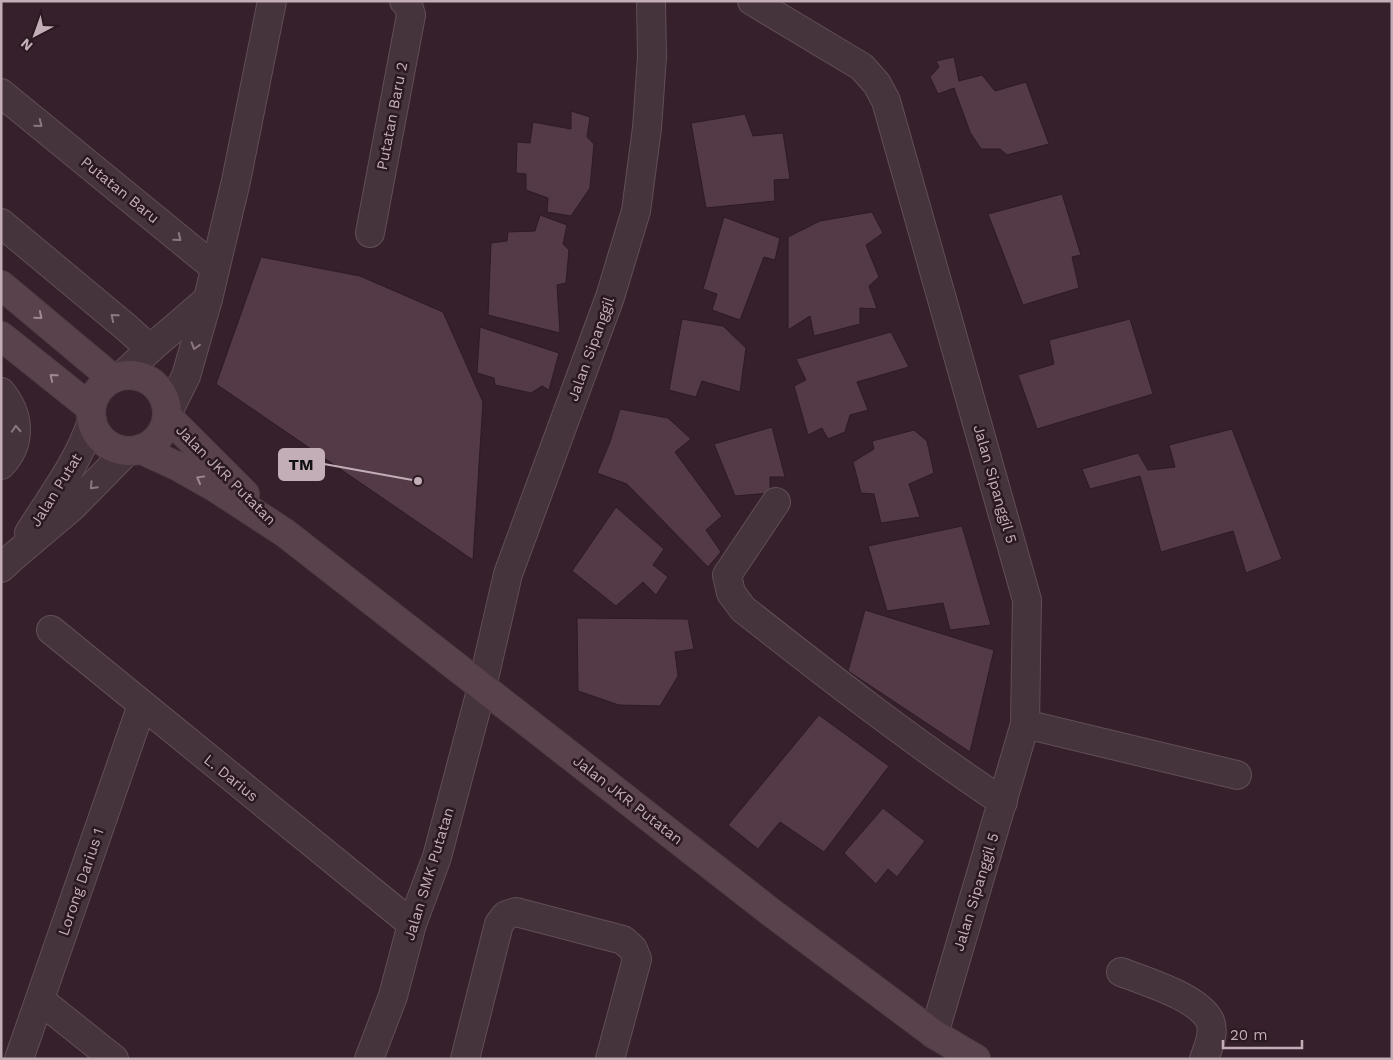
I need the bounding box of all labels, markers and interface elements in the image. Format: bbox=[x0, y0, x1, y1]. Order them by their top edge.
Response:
north arrow bbox=[10, 10, 60, 60]
text: N bbox=[17, 35, 36, 54]
street label: Putatan Baru 2 bbox=[373, 61, 411, 171]
one-way arrow bbox=[33, 118, 42, 126]
street label: Putatan Baru bbox=[77, 153, 163, 227]
one-way arrow bbox=[172, 232, 181, 240]
street label: Jalan Sipanggil bbox=[564, 294, 618, 404]
one-way arrow bbox=[33, 311, 42, 320]
one-way arrow bbox=[111, 314, 120, 322]
one-way arrow bbox=[190, 341, 200, 349]
one-way arrow bbox=[50, 375, 59, 383]
street label: Jalan JKR Putatan bbox=[172, 421, 280, 529]
street label: Jalan Sipanggil 5 bbox=[969, 423, 1021, 545]
one-way arrow bbox=[10, 424, 21, 432]
street label: Jalan Putat bbox=[26, 449, 86, 530]
callout: TM bbox=[279, 449, 324, 480]
text: TM bbox=[288, 455, 314, 474]
one-way arrow bbox=[196, 475, 205, 485]
one-way arrow bbox=[90, 480, 99, 489]
street label: L. Darius bbox=[200, 751, 262, 805]
street label: Jalan JKR Putatan bbox=[570, 752, 686, 848]
street label: Jalan SMK Putatan bbox=[400, 805, 458, 943]
street label: Lorong Darius 1 bbox=[54, 826, 108, 938]
street label: Jalan Sipanggil 5 bbox=[949, 831, 1003, 953]
scale bar bbox=[1223, 1018, 1302, 1050]
text: 20 m bbox=[1230, 1026, 1268, 1044]

